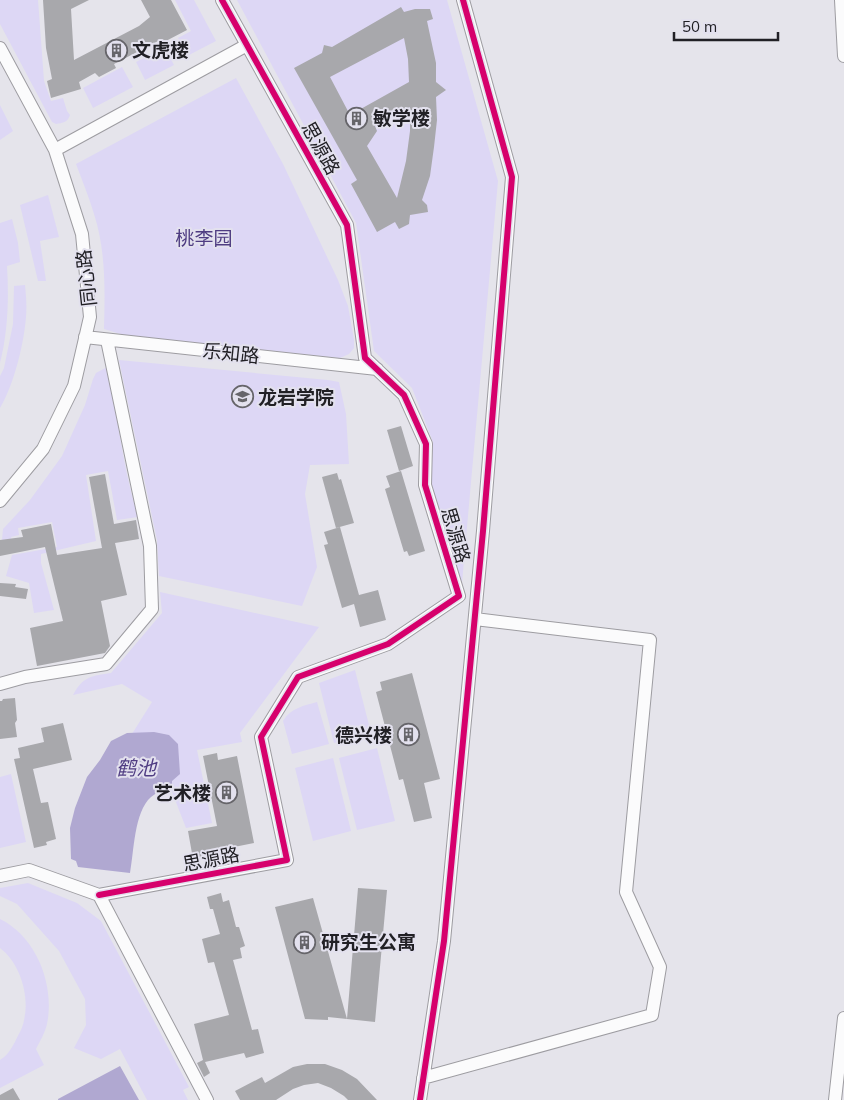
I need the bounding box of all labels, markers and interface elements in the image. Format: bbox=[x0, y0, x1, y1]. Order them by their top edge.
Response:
scale bar bbox=[674, 10, 778, 42]
text: 50 m bbox=[682, 17, 717, 36]
building icon: 文虎楼 bbox=[104, 38, 128, 62]
place label: 文虎楼 bbox=[132, 38, 189, 62]
building icon: 敏学楼 bbox=[345, 106, 369, 130]
place label: 敏学楼 bbox=[373, 106, 430, 130]
street label: 思源路 bbox=[297, 117, 345, 179]
park label: 桃李园 bbox=[175, 226, 233, 250]
street label: 同心路 bbox=[71, 248, 101, 308]
street label: 乐知路 bbox=[201, 338, 261, 368]
school or university icon: 龙岩学院 bbox=[230, 385, 254, 409]
place label: 龙岩学院 bbox=[258, 385, 334, 409]
street label: 思源路 bbox=[436, 504, 476, 566]
place label: 德兴楼 bbox=[335, 723, 392, 747]
building icon: 德兴楼 bbox=[396, 723, 420, 747]
water label: 鹤池 bbox=[116, 755, 158, 780]
place label: 艺术楼 bbox=[154, 781, 211, 805]
building icon: 艺术楼 bbox=[215, 781, 239, 805]
street label: 思源路 bbox=[181, 842, 241, 876]
building icon: 研究生公寓 bbox=[293, 930, 317, 954]
place label: 研究生公寓 bbox=[321, 930, 416, 954]

